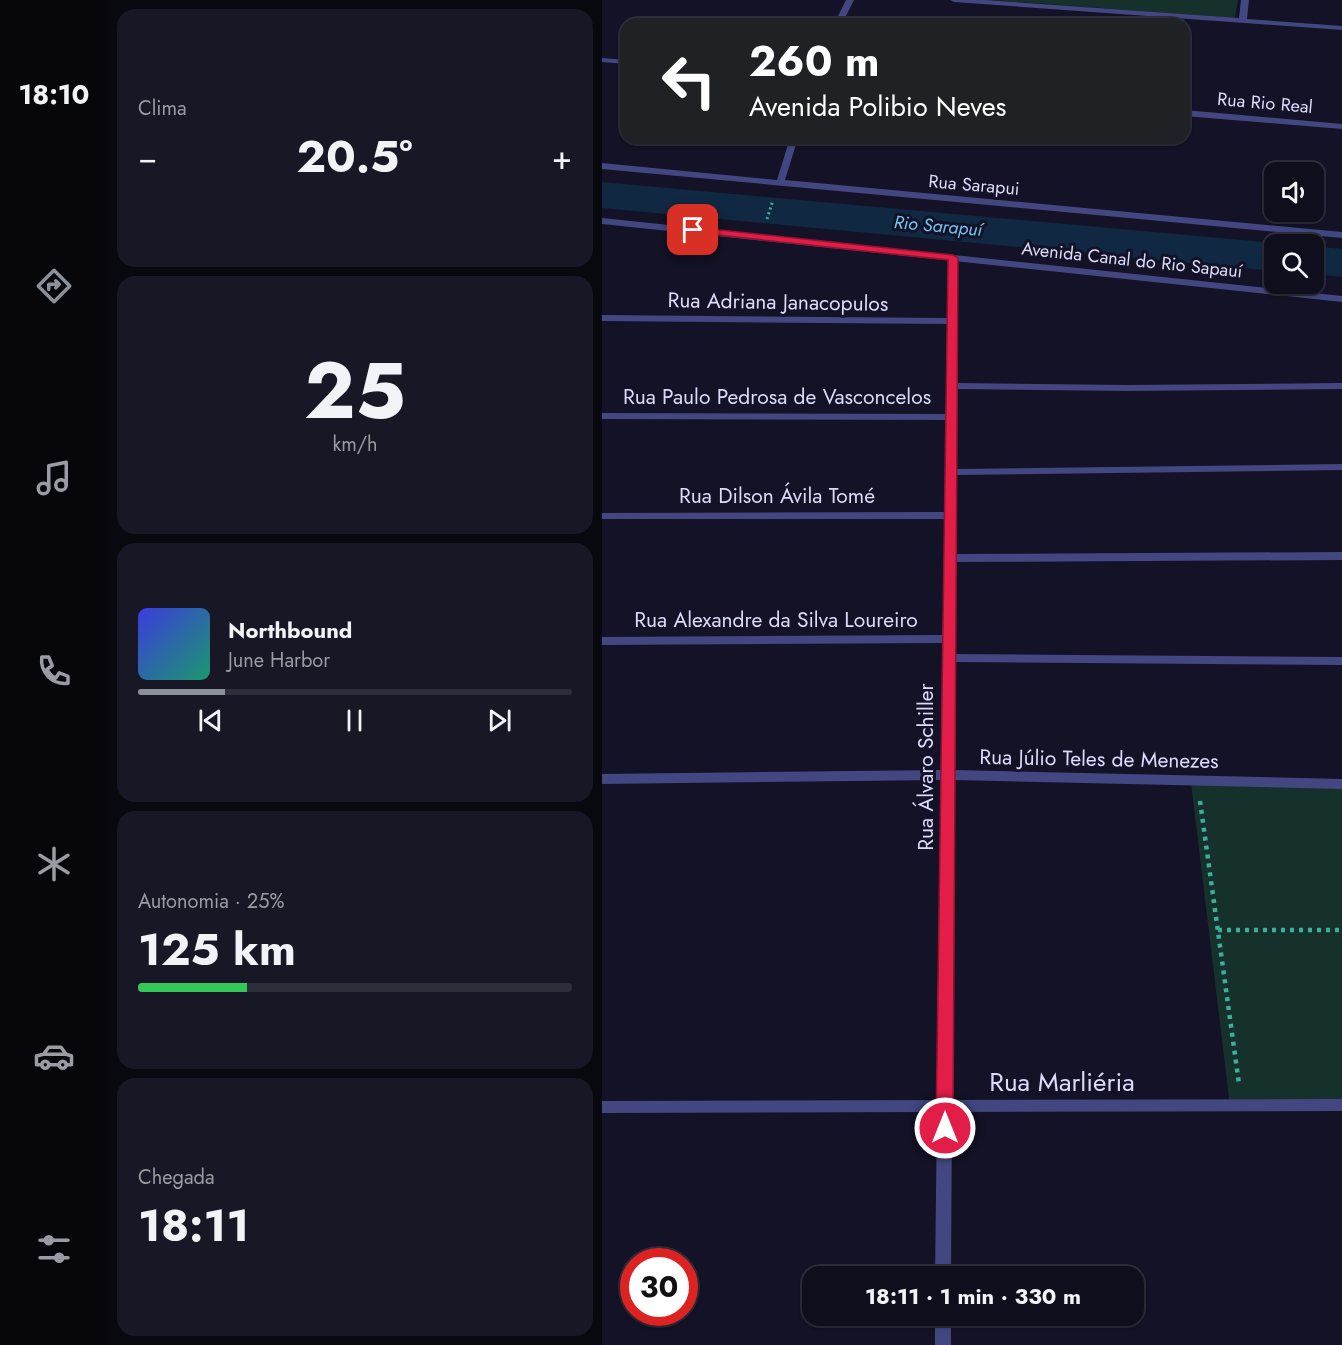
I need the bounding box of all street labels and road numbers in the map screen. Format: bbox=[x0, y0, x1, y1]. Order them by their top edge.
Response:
street label: Rua Rio Real bbox=[1216, 86, 1314, 120]
street label: Rua Sarapui bbox=[927, 168, 1021, 202]
street label: Avenida Canal do Rio Sapauí bbox=[1020, 235, 1245, 285]
street label: Rua Adriana Janacopulos bbox=[667, 285, 889, 319]
street label: Rua Paulo Pedrosa de Vasconcelos bbox=[623, 382, 931, 412]
street label: Rua Dilson Ávila Tomé bbox=[679, 481, 875, 511]
street label: Rua Alexandre da Silva Loureiro bbox=[634, 605, 918, 635]
street label: Rua Álvaro Schiller bbox=[911, 682, 941, 851]
street label: Rua Júlio Teles de Menezes bbox=[979, 742, 1219, 776]
street label: Rua Marliéria bbox=[989, 1063, 1135, 1101]

